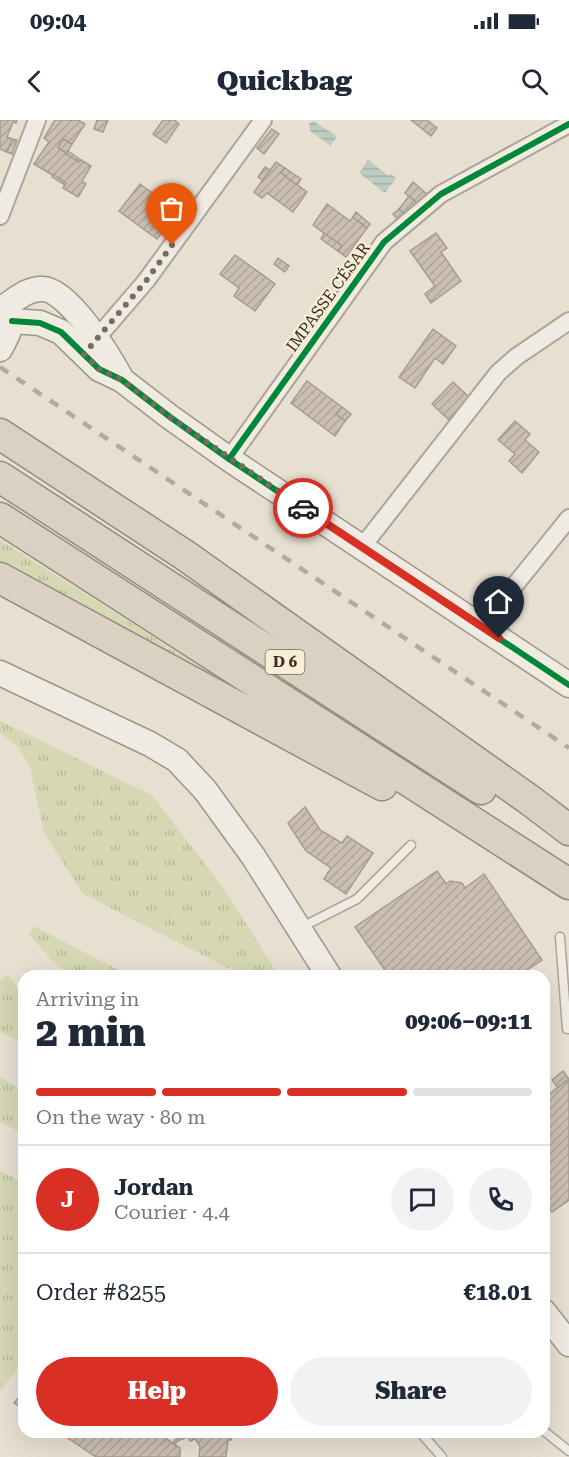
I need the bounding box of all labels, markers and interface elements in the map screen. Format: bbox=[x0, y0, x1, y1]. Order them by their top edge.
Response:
text: 09:04 bbox=[30, 9, 86, 34]
icon: back bbox=[18, 65, 51, 98]
text: Quickbag bbox=[217, 65, 352, 97]
icon: search bbox=[518, 65, 551, 98]
pin bbox=[146, 183, 197, 245]
icon: bag bbox=[155, 192, 188, 225]
street label: IMPASSE CÉSAR bbox=[282, 239, 374, 355]
courier bbox=[273, 478, 333, 538]
icon: car bbox=[287, 492, 320, 525]
pin bbox=[473, 576, 524, 638]
icon: home bbox=[482, 585, 515, 618]
road number: D 6 bbox=[266, 650, 304, 674]
text: Arriving in bbox=[36, 987, 139, 1011]
text: 09:06–09:11 bbox=[405, 1009, 532, 1034]
text: 2 min bbox=[36, 1010, 146, 1056]
text: On the way · 80 m bbox=[36, 1105, 206, 1129]
button: chat bbox=[391, 1168, 454, 1231]
button: phone bbox=[469, 1168, 532, 1231]
text: Jordan bbox=[114, 1175, 193, 1200]
text: J bbox=[61, 1187, 74, 1212]
text: Courier · 4.4 bbox=[114, 1200, 230, 1224]
text: Order #8255 bbox=[36, 1280, 166, 1305]
text: €18.01 bbox=[463, 1280, 532, 1305]
button: Help bbox=[36, 1357, 278, 1426]
button: Share bbox=[290, 1357, 532, 1426]

